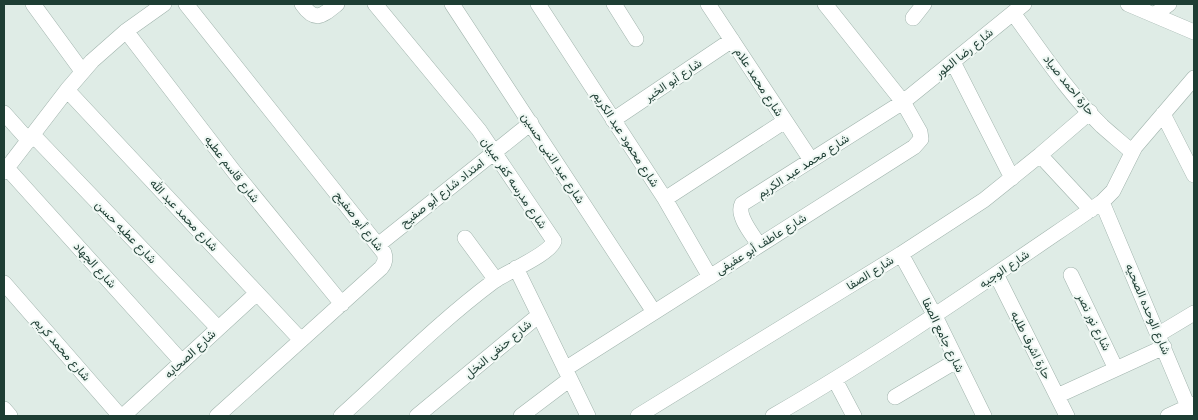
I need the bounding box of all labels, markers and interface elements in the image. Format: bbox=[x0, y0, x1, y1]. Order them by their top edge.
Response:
street label: شارع رضا الطور bbox=[931, 25, 997, 83]
street label: شارع محمد علام bbox=[730, 45, 786, 120]
street label: حارة احمد صياد bbox=[1040, 52, 1098, 119]
street label: شارع أبو الخير bbox=[641, 56, 705, 106]
street label: شارع محمود عبد الكريم bbox=[588, 88, 662, 191]
street label: شارع عبد النبى حسين bbox=[517, 110, 588, 207]
street label: شارع محمد عبد الكريم bbox=[754, 131, 853, 203]
street label: شارع قاسم عطيه bbox=[200, 133, 262, 207]
street label: شارع مدرسه كفر عبيان bbox=[477, 135, 550, 233]
street label: امتداد شارع أبو صفيح bbox=[397, 156, 488, 232]
street label: شارع محمد عبد الله bbox=[146, 176, 221, 255]
street label: شارع أبو صفيح bbox=[330, 189, 387, 255]
street label: شارع عطيه حسن bbox=[91, 198, 160, 268]
street label: شارع عاطف أبو عفيفى bbox=[713, 210, 810, 279]
street label: شارع الجهاد bbox=[69, 239, 119, 292]
street label: شارع الوجيه bbox=[976, 247, 1033, 293]
street label: شارع الصفا bbox=[844, 253, 897, 295]
street label: شارع الوحده الصحيه bbox=[1121, 261, 1173, 357]
street label: شارع نور نصر bbox=[1072, 290, 1114, 354]
street label: شارع جامع الصفا bbox=[917, 296, 967, 375]
street label: حارة اشرف طلبه bbox=[1007, 309, 1054, 382]
street label: شارع محمد كريم bbox=[29, 314, 93, 385]
street label: شارع حنفى النخل bbox=[462, 317, 536, 383]
street label: شارع الصحابه bbox=[161, 327, 220, 383]

